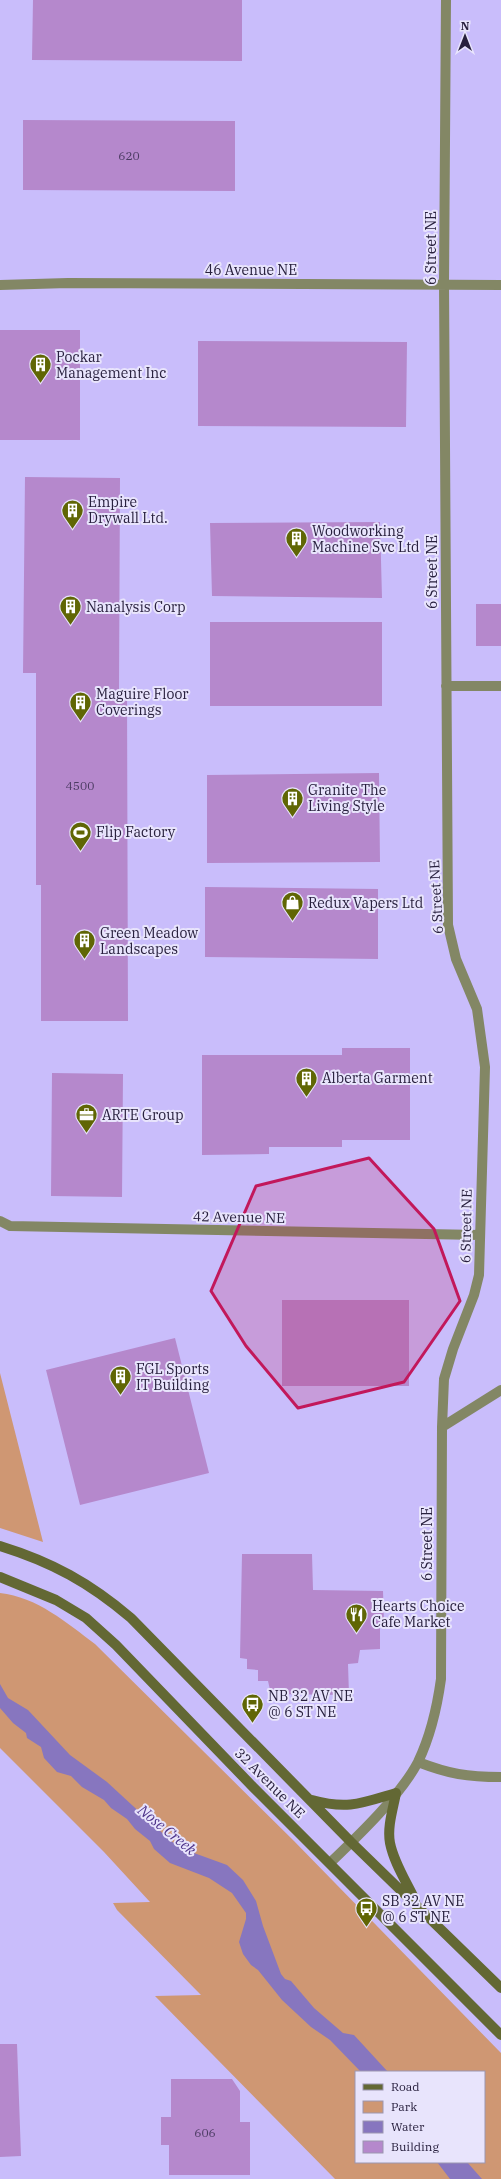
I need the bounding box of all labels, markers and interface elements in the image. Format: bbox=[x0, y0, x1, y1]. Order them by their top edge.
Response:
north arrow bbox=[445, 16, 485, 56]
text: N bbox=[461, 19, 470, 33]
house number: 620 bbox=[118, 148, 140, 163]
street label: 6 Street NE bbox=[422, 211, 440, 285]
street label: 46 Avenue NE bbox=[205, 261, 297, 279]
place label: Pockar Management Inc bbox=[56, 348, 166, 382]
building icon: Pockar Management Inc bbox=[27, 352, 53, 385]
place label: Empire Drywall Ltd. bbox=[88, 493, 168, 527]
building icon: Empire Drywall Ltd. bbox=[59, 497, 85, 530]
place label: Woodworking Machine Svc Ltd bbox=[312, 522, 420, 556]
building icon: Woodworking Machine Svc Ltd bbox=[283, 526, 309, 559]
street label: 6 Street NE bbox=[423, 535, 441, 609]
building icon: Nanalysis Corp bbox=[58, 594, 84, 627]
place label: Nanalysis Corp bbox=[86, 598, 186, 616]
place label: Maguire Floor Coverings bbox=[96, 685, 189, 719]
building icon: Maguire Floor Coverings bbox=[68, 689, 94, 722]
house number: 4500 bbox=[66, 778, 94, 793]
place label: Granite The Living Style bbox=[308, 781, 386, 815]
building icon: Granite The Living Style bbox=[280, 785, 306, 818]
sports icon: Flip Factory bbox=[68, 819, 94, 852]
place label: Flip Factory bbox=[96, 823, 176, 841]
street label: 6 Street NE bbox=[425, 860, 447, 934]
shop icon: Redux Vapers Ltd bbox=[279, 890, 305, 923]
place label: Redux Vapers Ltd bbox=[308, 894, 424, 912]
place label: Green Meadow Landscapes bbox=[100, 924, 198, 958]
building icon: Green Meadow Landscapes bbox=[71, 928, 97, 961]
building icon: Alberta Garment bbox=[293, 1065, 319, 1098]
place label: Alberta Garment bbox=[322, 1069, 433, 1087]
office icon: ARTE Group bbox=[74, 1102, 100, 1135]
place label: ARTE Group bbox=[102, 1106, 183, 1124]
street label: 6 Street NE bbox=[456, 1189, 476, 1263]
street label: 42 Avenue NE bbox=[193, 1207, 285, 1227]
place label: FGL Sports IT Building bbox=[136, 1360, 210, 1394]
building icon: FGL Sports IT Building bbox=[108, 1364, 134, 1397]
street label: 6 Street NE bbox=[418, 1507, 436, 1581]
place label: Hearts Choice Cafe Market bbox=[372, 1597, 464, 1631]
restaurant icon: Hearts Choice Cafe Market bbox=[344, 1601, 370, 1634]
place label: NB 32 AV NE @ 6 ST NE bbox=[268, 1687, 353, 1721]
bus stop icon: NB 32 AV NE @ 6 ST NE bbox=[239, 1691, 265, 1724]
street label: 32 Avenue NE bbox=[231, 1744, 309, 1822]
water label: Nose Creek bbox=[133, 1800, 201, 1859]
place label: SB 32 AV NE @ 6 ST NE bbox=[382, 1892, 464, 1926]
bus stop icon: SB 32 AV NE @ 6 ST NE bbox=[354, 1896, 380, 1929]
legend bbox=[355, 2071, 485, 2163]
text: Road bbox=[391, 2079, 420, 2094]
text: Park bbox=[391, 2099, 417, 2114]
text: Water bbox=[391, 2119, 425, 2134]
house number: 606 bbox=[194, 2125, 216, 2140]
text: Building bbox=[391, 2139, 439, 2154]

